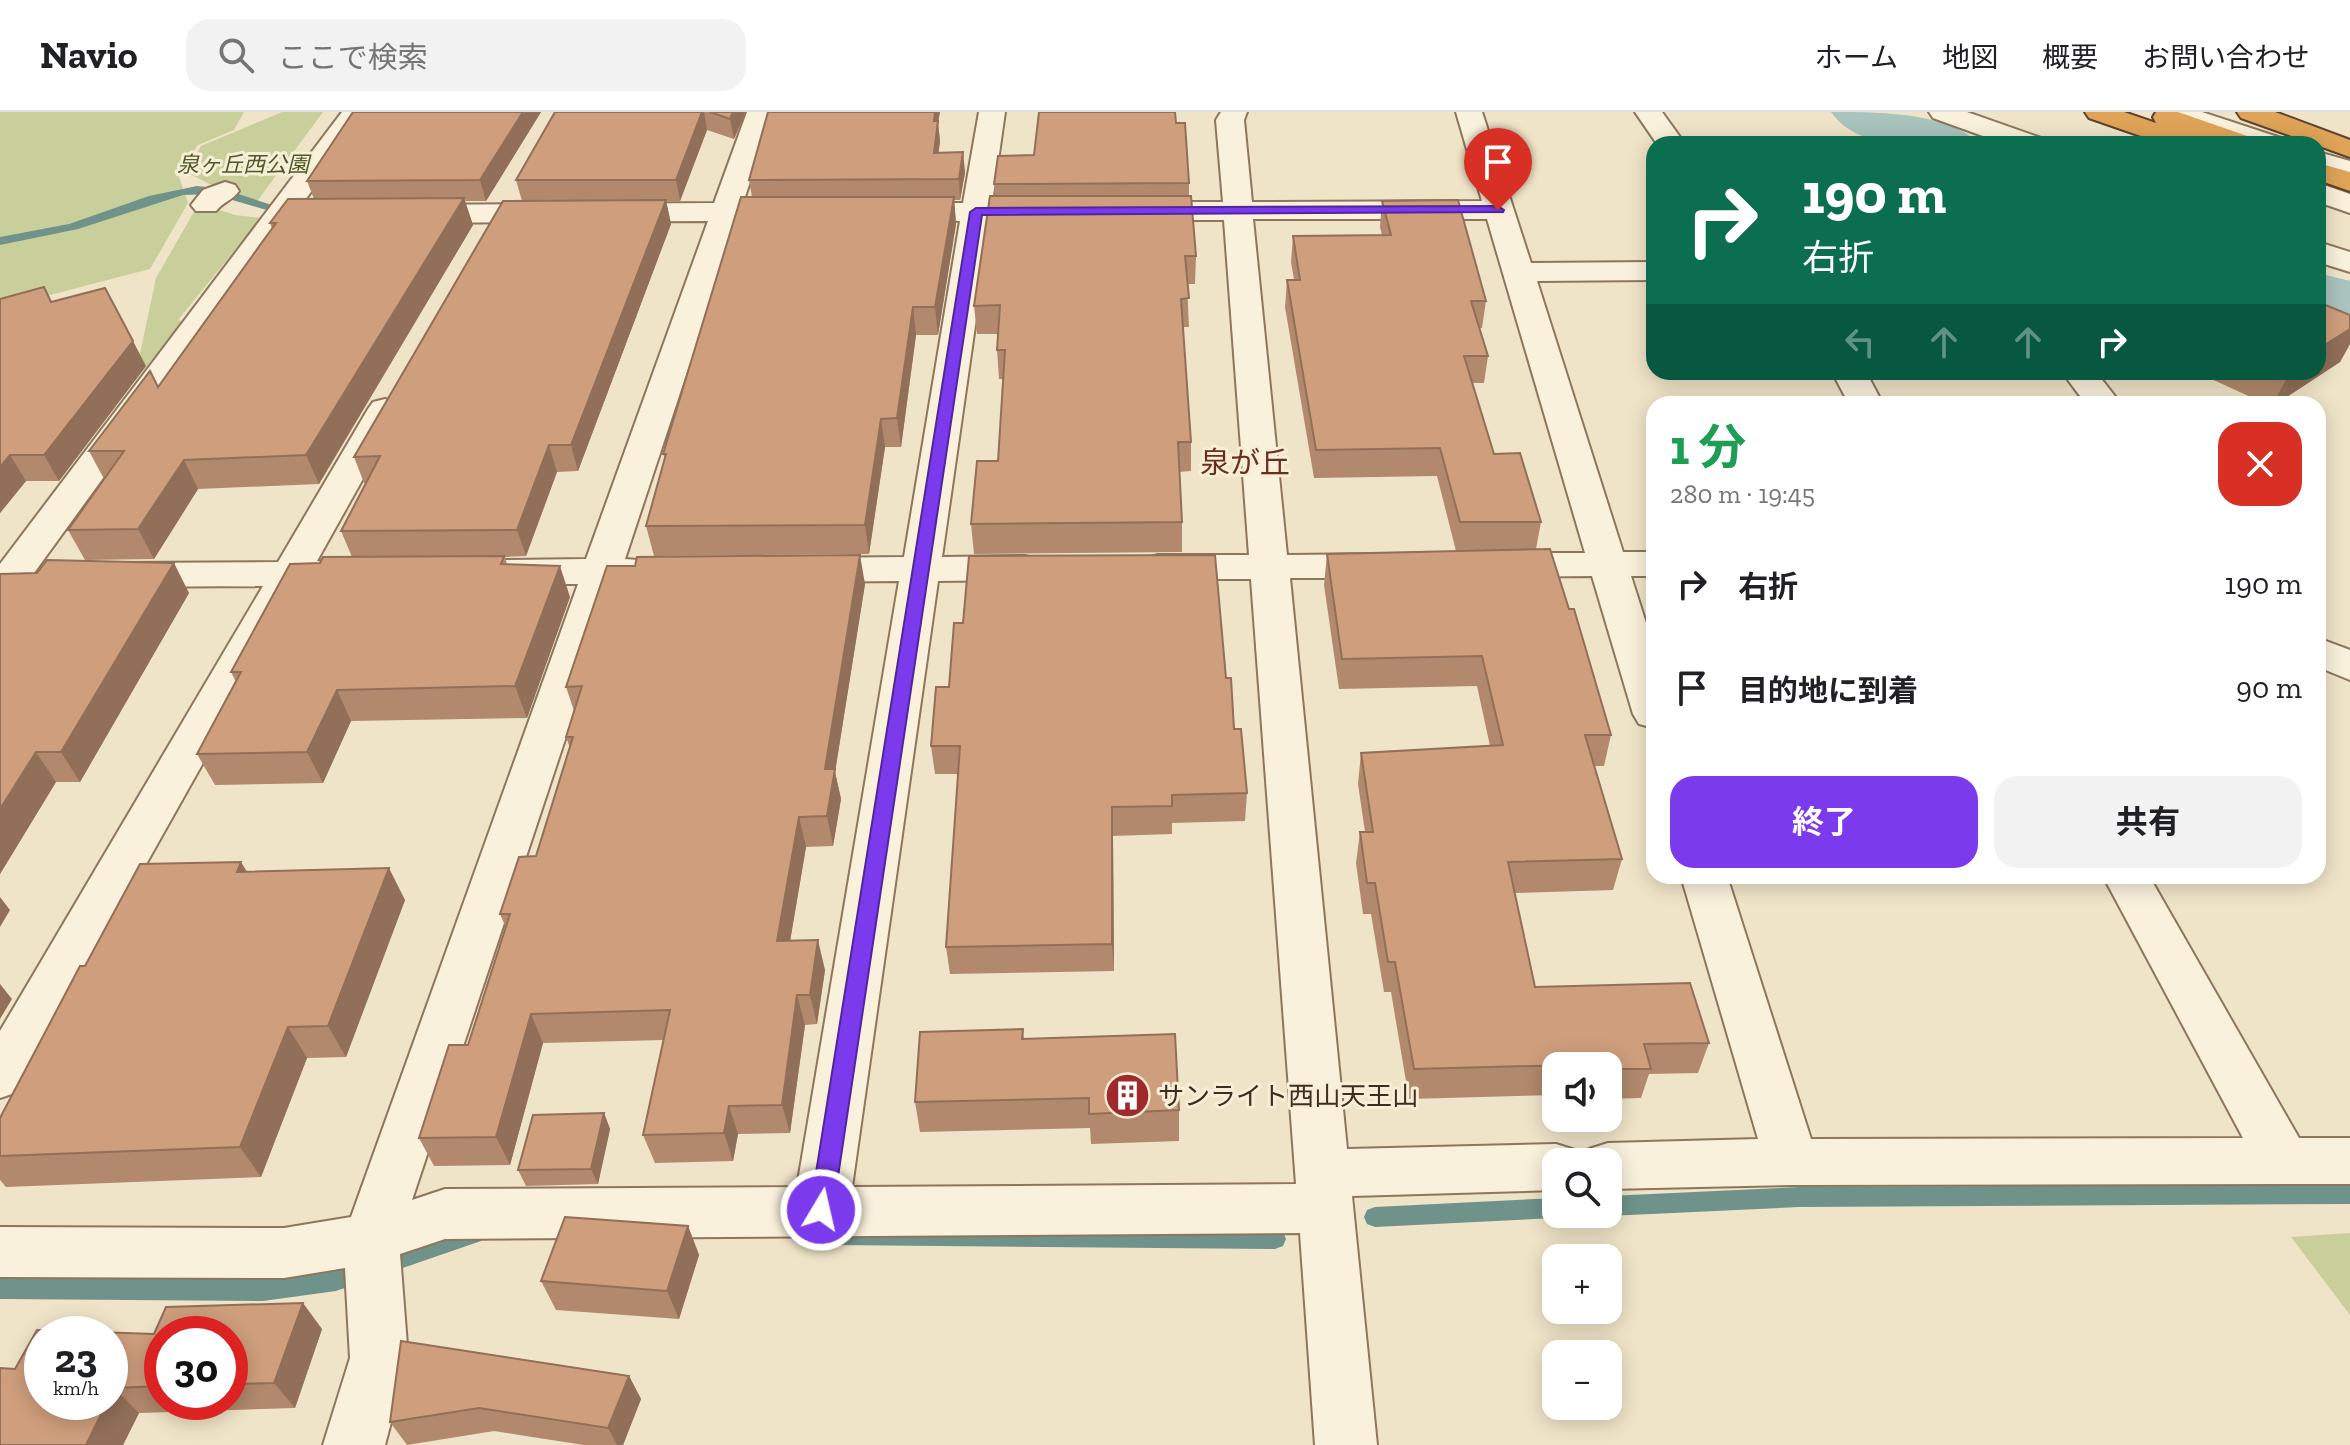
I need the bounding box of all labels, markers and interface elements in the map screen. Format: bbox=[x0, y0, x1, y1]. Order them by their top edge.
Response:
search box bbox=[186, 19, 746, 91]
text: Navio bbox=[40, 32, 138, 78]
icon: search bbox=[214, 33, 258, 77]
text: ここで検索 bbox=[278, 40, 428, 76]
text: ホーム bbox=[1815, 41, 1898, 74]
text: 地図 bbox=[1942, 41, 1998, 74]
text: 概要 bbox=[2042, 41, 2098, 74]
text: お問い合わせ bbox=[2142, 41, 2310, 74]
pin bbox=[1464, 128, 1532, 210]
icon: arrive bbox=[1476, 140, 1520, 184]
park label: 泉ヶ丘西公園 bbox=[177, 151, 312, 178]
text: 190 m bbox=[1802, 160, 1946, 227]
icon: right bbox=[1670, 168, 1774, 272]
text: 右折 bbox=[1802, 236, 1874, 279]
icon: left bbox=[1838, 320, 1882, 364]
icon: ahead bbox=[1922, 320, 1966, 364]
icon: ahead bbox=[2006, 320, 2050, 364]
icon: right bbox=[2090, 320, 2134, 364]
text: 1 分 bbox=[1670, 419, 1746, 476]
button: close bbox=[2218, 422, 2302, 506]
district label: 泉が丘 bbox=[1200, 445, 1290, 481]
text: 280 m · 19:45 bbox=[1670, 478, 1815, 510]
icon: right bbox=[1670, 562, 1714, 606]
text: 190 m bbox=[2225, 566, 2302, 602]
text: 右折 bbox=[1738, 569, 1798, 605]
icon: arrive bbox=[1670, 666, 1714, 710]
text: 90 m bbox=[2236, 670, 2302, 706]
text: 目的地に到着 bbox=[1738, 673, 1918, 709]
button: 終了 bbox=[1670, 776, 1978, 868]
button: 共有 bbox=[1994, 776, 2302, 868]
map controls bbox=[1542, 1052, 1622, 1420]
button: sound bbox=[1542, 1052, 1622, 1132]
building icon: サンライト西山天王山 bbox=[1103, 1072, 1151, 1120]
place label: サンライト西山天王山 bbox=[1158, 1080, 1418, 1112]
button: search bbox=[1542, 1148, 1622, 1228]
position arrow bbox=[779, 1168, 863, 1252]
button: + bbox=[1542, 1244, 1622, 1324]
speed limit sign: 30 bbox=[144, 1316, 248, 1420]
text: 23 bbox=[55, 1334, 97, 1382]
button: − bbox=[1542, 1340, 1622, 1420]
text: km/h bbox=[53, 1376, 99, 1400]

